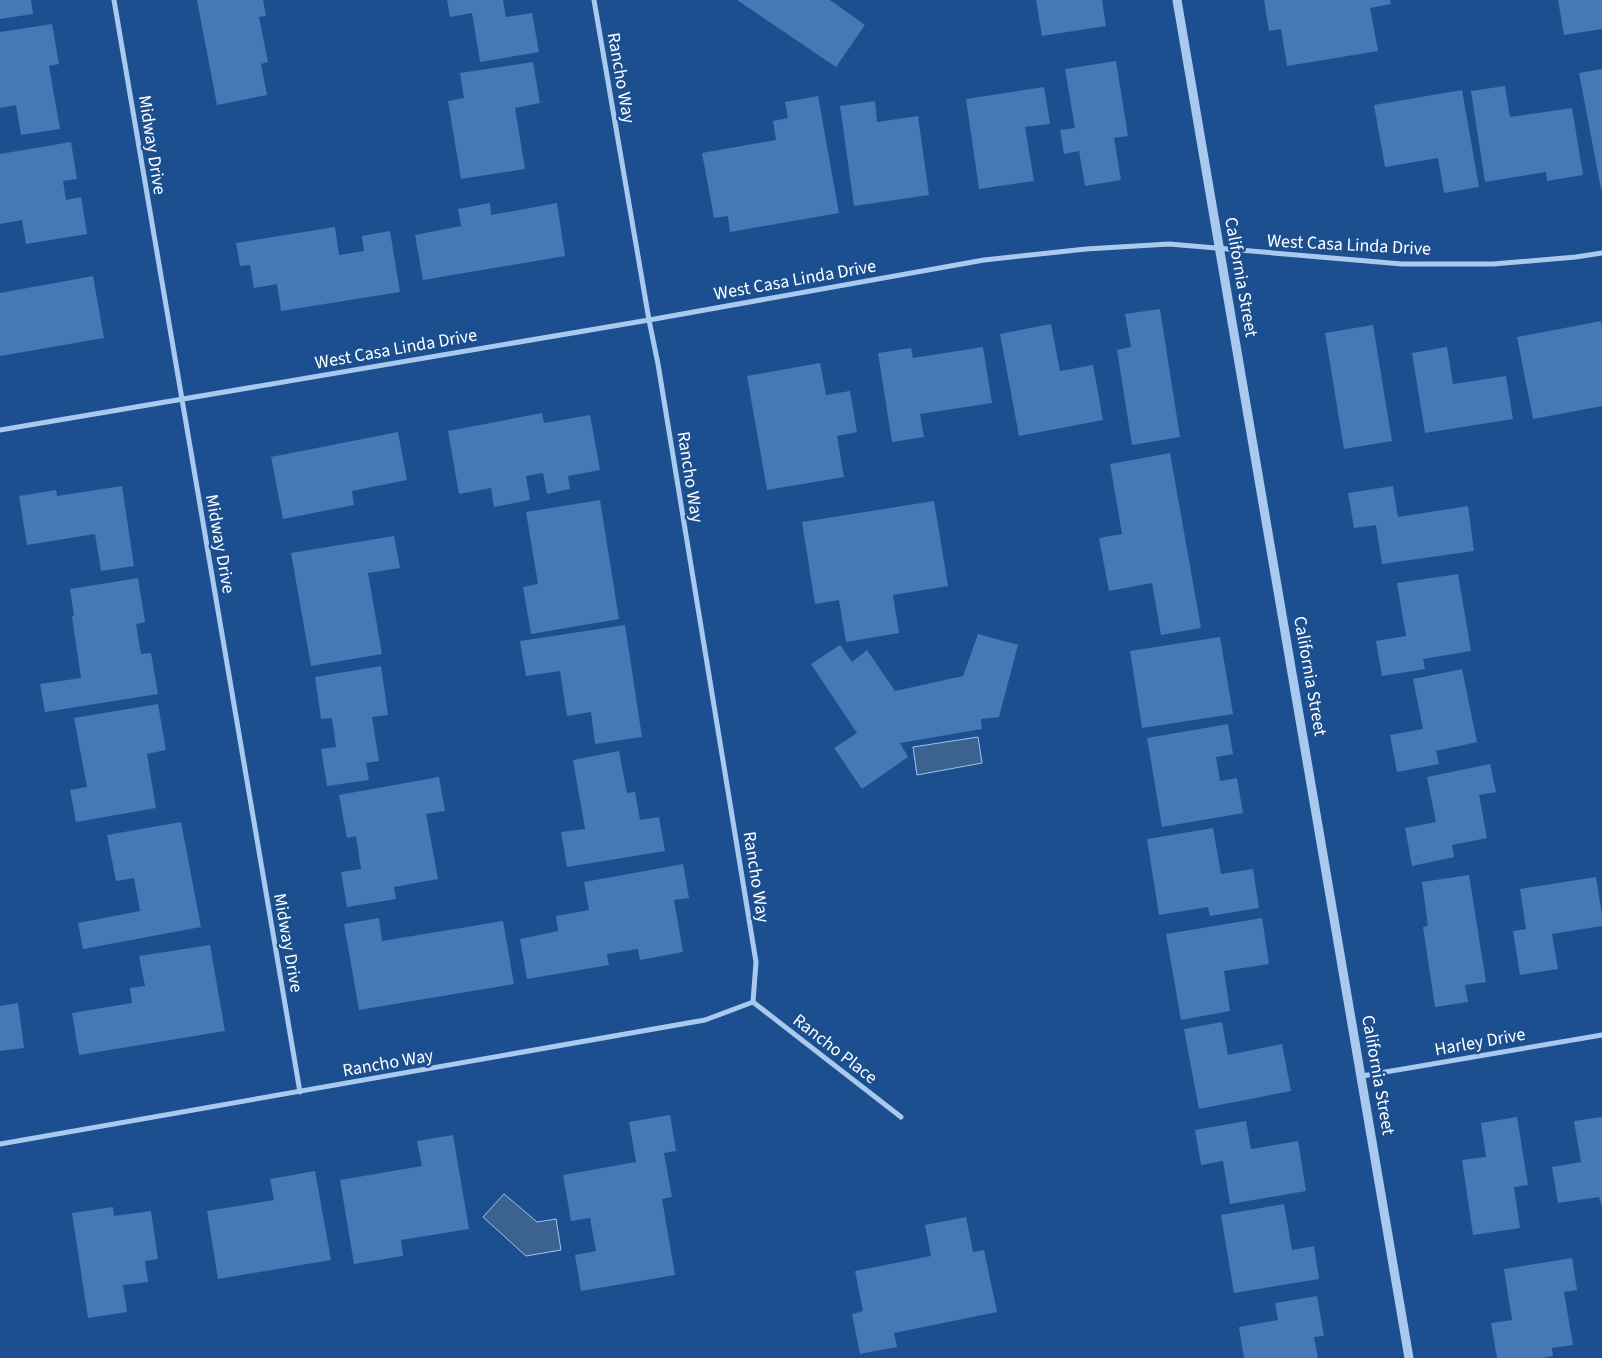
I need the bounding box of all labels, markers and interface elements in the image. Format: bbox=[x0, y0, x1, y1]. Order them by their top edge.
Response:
street label: Rancho Way bbox=[601, 31, 641, 126]
street label: Midway Drive bbox=[132, 93, 172, 197]
street label: California Street bbox=[1218, 215, 1264, 339]
street label: West Casa Linda Drive bbox=[1266, 228, 1432, 262]
street label: West Casa Linda Drive bbox=[712, 253, 878, 307]
street label: West Casa Linda Drive bbox=[313, 322, 479, 376]
street label: Rancho Way bbox=[670, 430, 710, 525]
street label: Midway Drive bbox=[199, 492, 241, 596]
street label: California Street bbox=[1287, 614, 1333, 738]
street label: Rancho Way bbox=[736, 830, 776, 925]
street label: Midway Drive bbox=[267, 891, 309, 995]
street label: Rancho Place bbox=[787, 1008, 883, 1090]
street label: California Street bbox=[1355, 1013, 1401, 1137]
street label: Harley Drive bbox=[1433, 1022, 1527, 1062]
street label: Rancho Way bbox=[341, 1043, 436, 1083]

